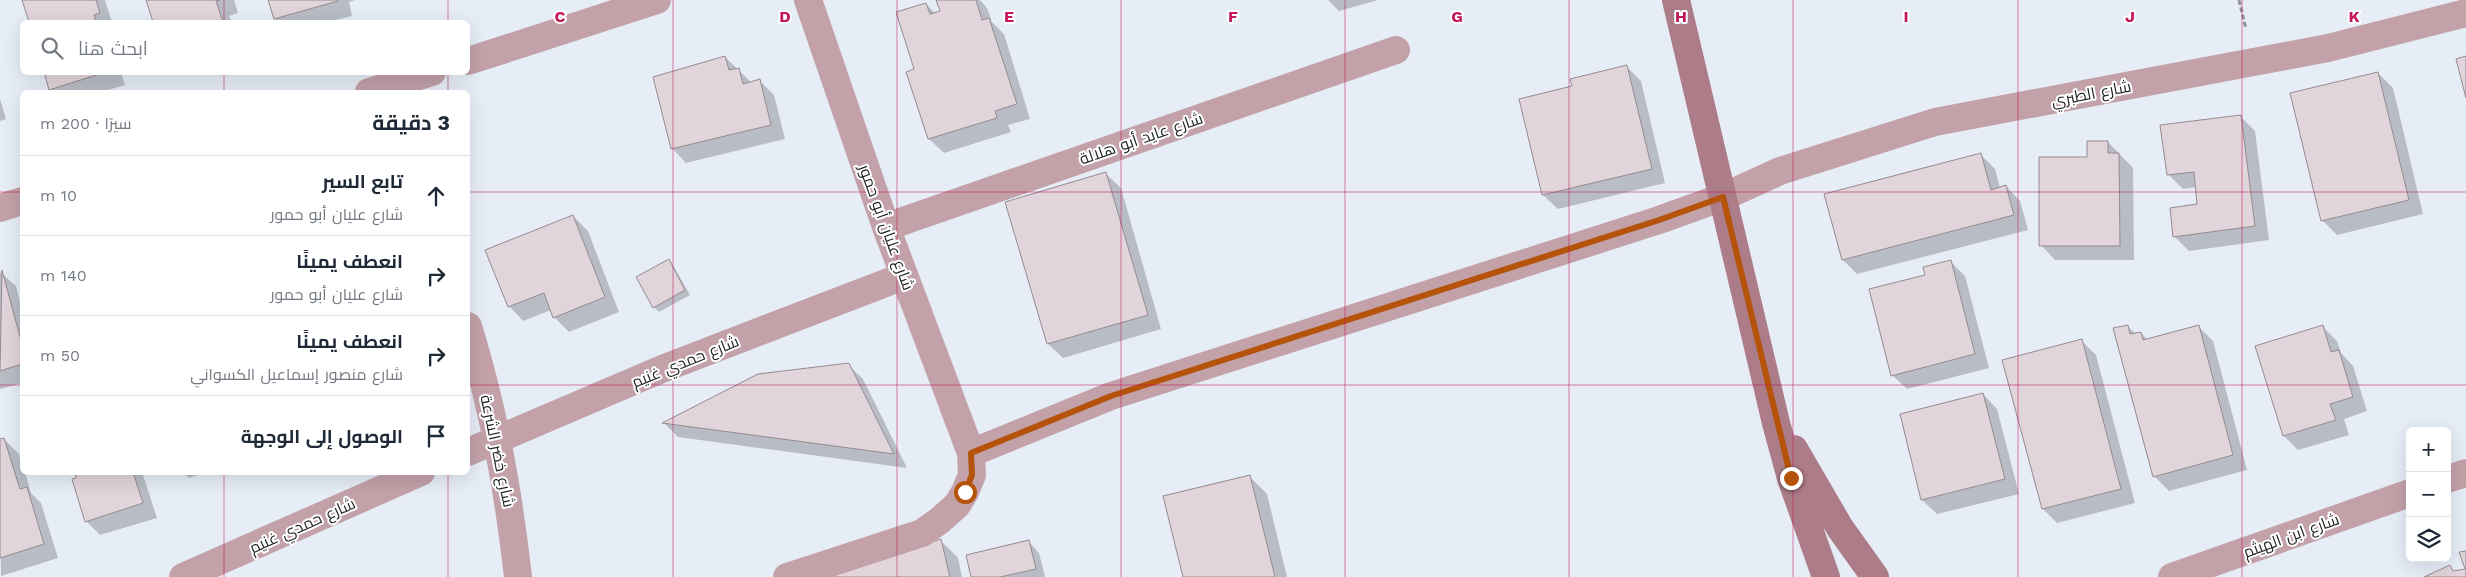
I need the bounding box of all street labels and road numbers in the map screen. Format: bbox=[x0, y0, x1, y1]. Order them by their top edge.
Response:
street label: شارع الطبري bbox=[2050, 76, 2133, 114]
street label: شارع عايد أبو هلالة bbox=[1077, 108, 1206, 170]
street label: شارع عليان أبو حمور bbox=[853, 161, 918, 293]
street label: شارع حمدي غنيم bbox=[629, 331, 743, 395]
street label: شارع خضر الشرعة bbox=[474, 393, 519, 509]
street label: شارع حمدي غنيم bbox=[246, 494, 360, 561]
street label: شارع ابن الهيثم bbox=[2241, 509, 2343, 564]

